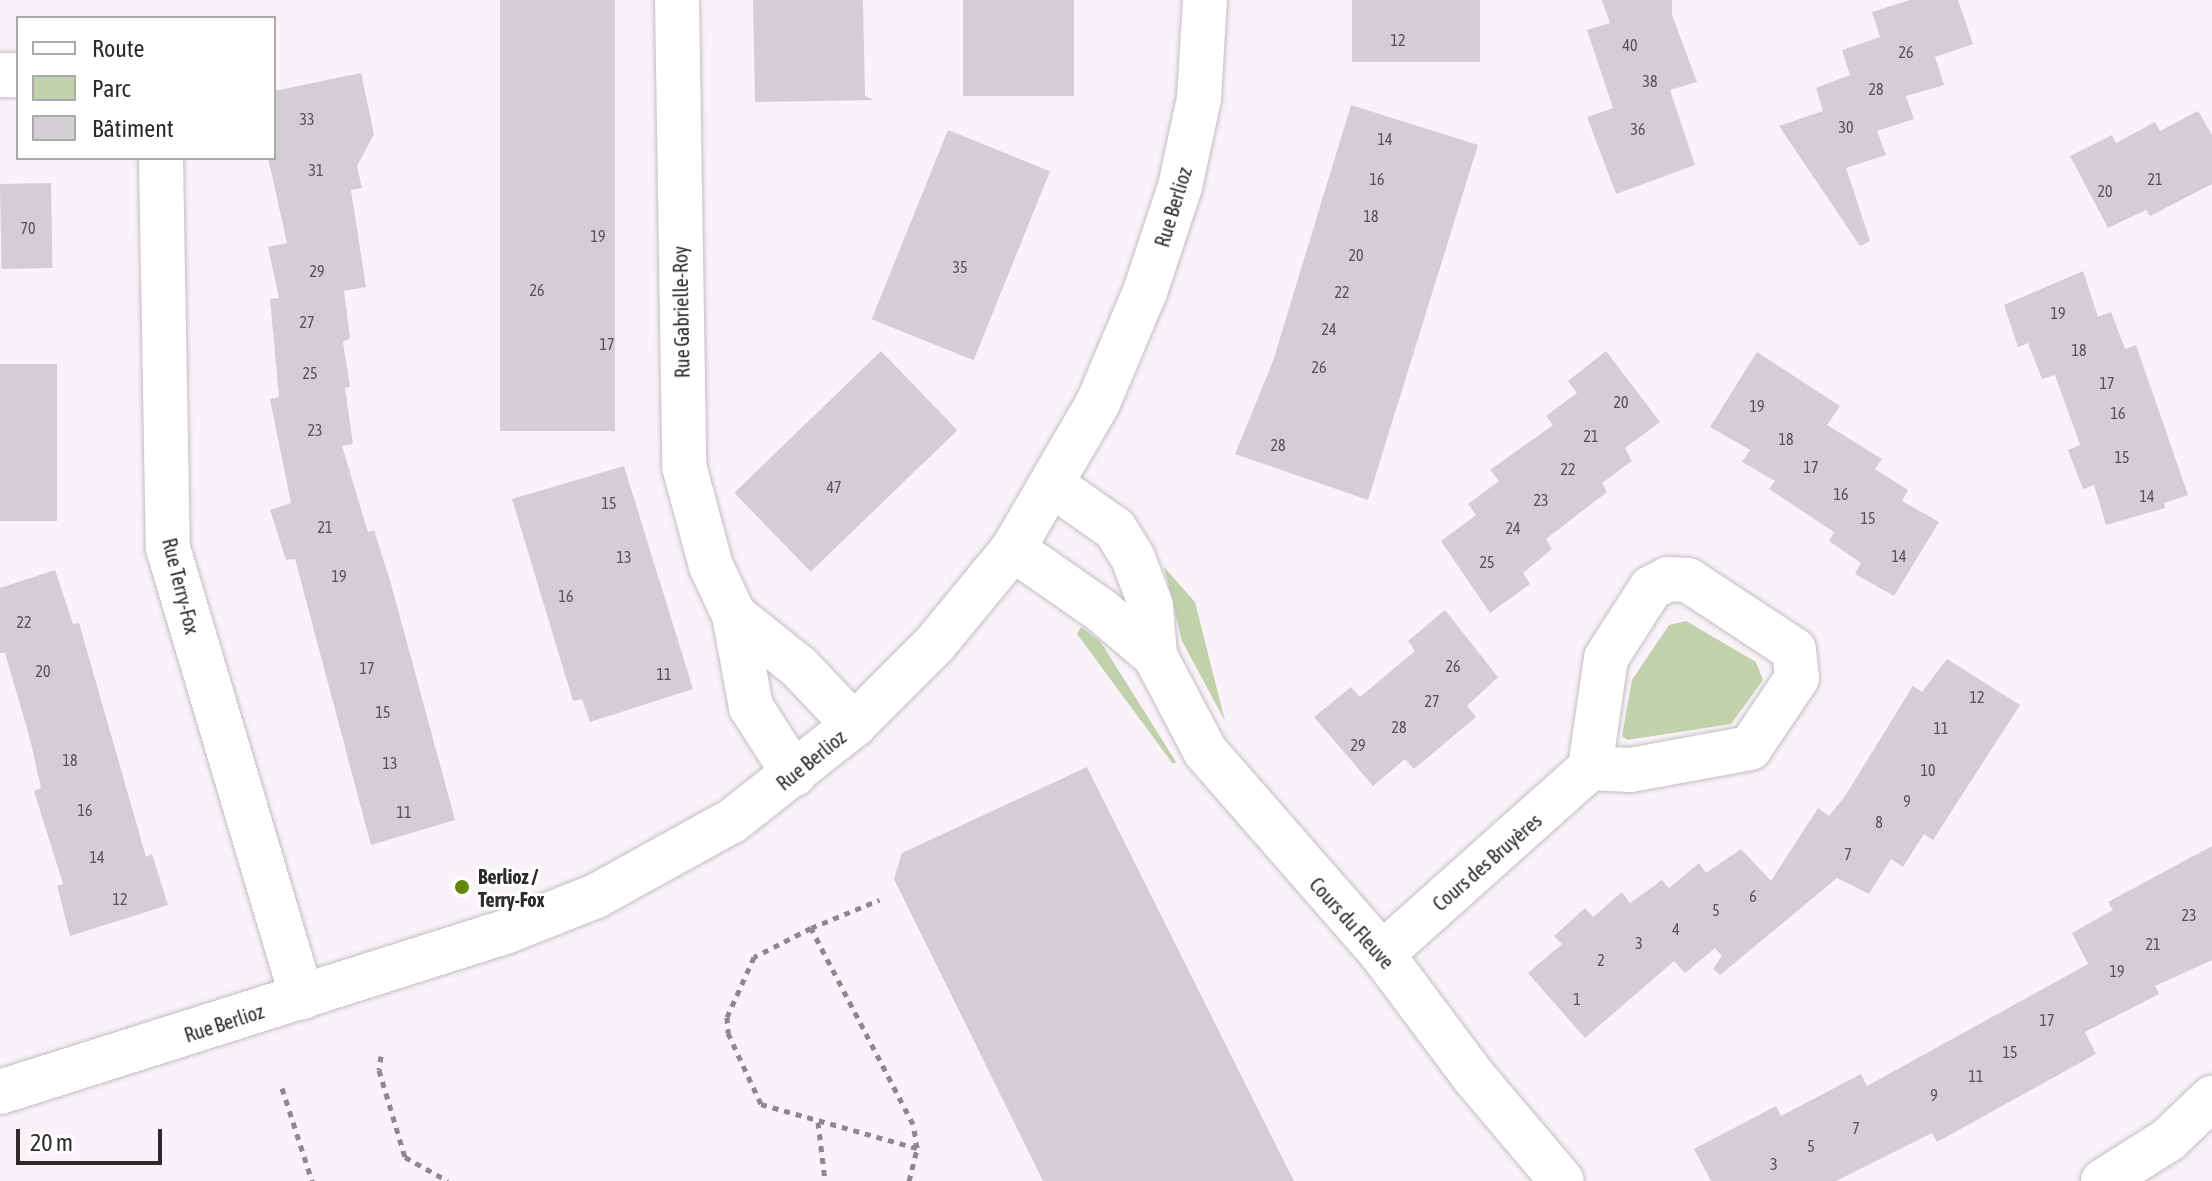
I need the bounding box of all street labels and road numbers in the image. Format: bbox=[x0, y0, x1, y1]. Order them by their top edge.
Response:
street label: Rue Berlioz bbox=[1150, 164, 1196, 250]
street label: Rue Gabrielle-Roy bbox=[668, 246, 694, 378]
street label: Rue Terry-Fox bbox=[157, 535, 205, 637]
street label: Rue Berlioz bbox=[771, 725, 851, 795]
street label: Cours des Bruyères bbox=[1428, 808, 1546, 916]
street label: Cours du Fleuve bbox=[1305, 872, 1399, 974]
street label: Rue Berlioz bbox=[181, 999, 267, 1047]

